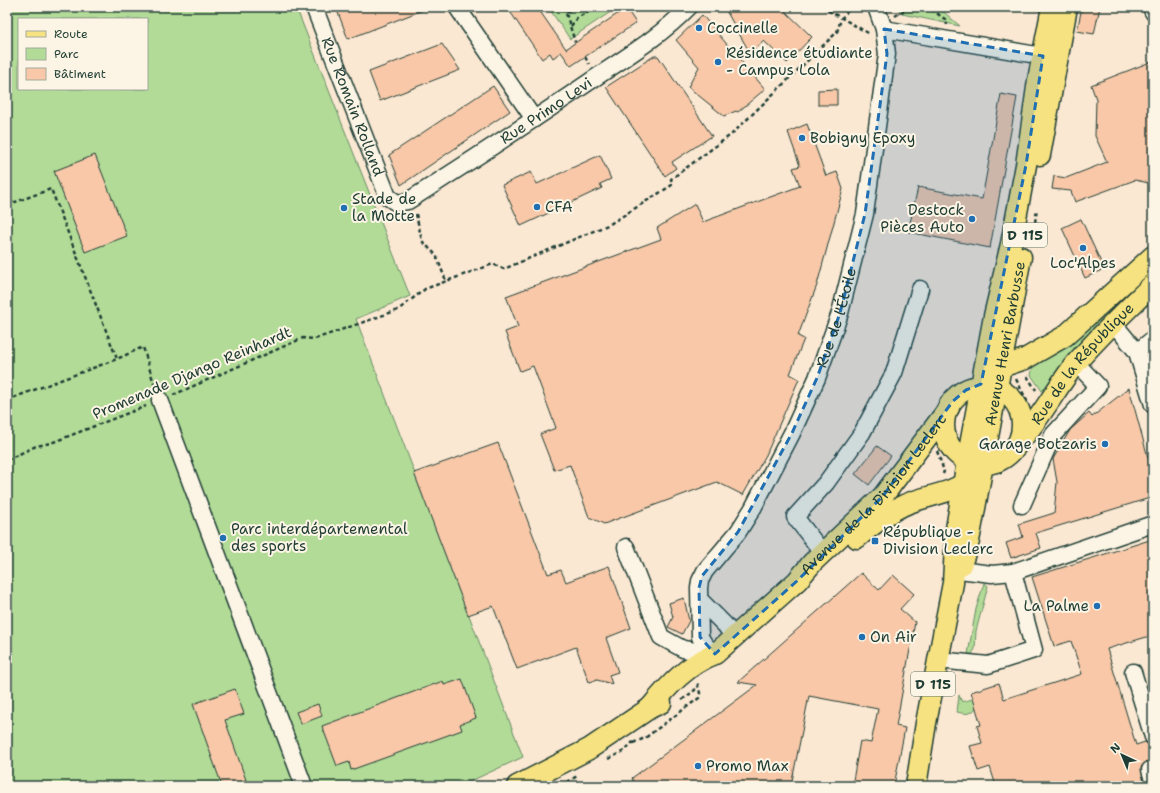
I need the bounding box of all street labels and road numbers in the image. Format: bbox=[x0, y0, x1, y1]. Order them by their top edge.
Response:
street label: Rue Romain Rolland bbox=[317, 34, 389, 180]
street label: Rue Primo Levi bbox=[496, 73, 596, 149]
road number: D 115 bbox=[1003, 223, 1047, 247]
street label: Avenue Henri Barbusse bbox=[980, 260, 1030, 427]
street label: Rue de l'Étoile bbox=[811, 266, 861, 370]
street label: Rue de la République bbox=[1026, 298, 1138, 429]
street label: Promenade Django Reinhardt bbox=[89, 322, 295, 424]
street label: Avenue de la Division Leclerc bbox=[796, 410, 951, 579]
road number: D 115 bbox=[911, 672, 955, 696]

